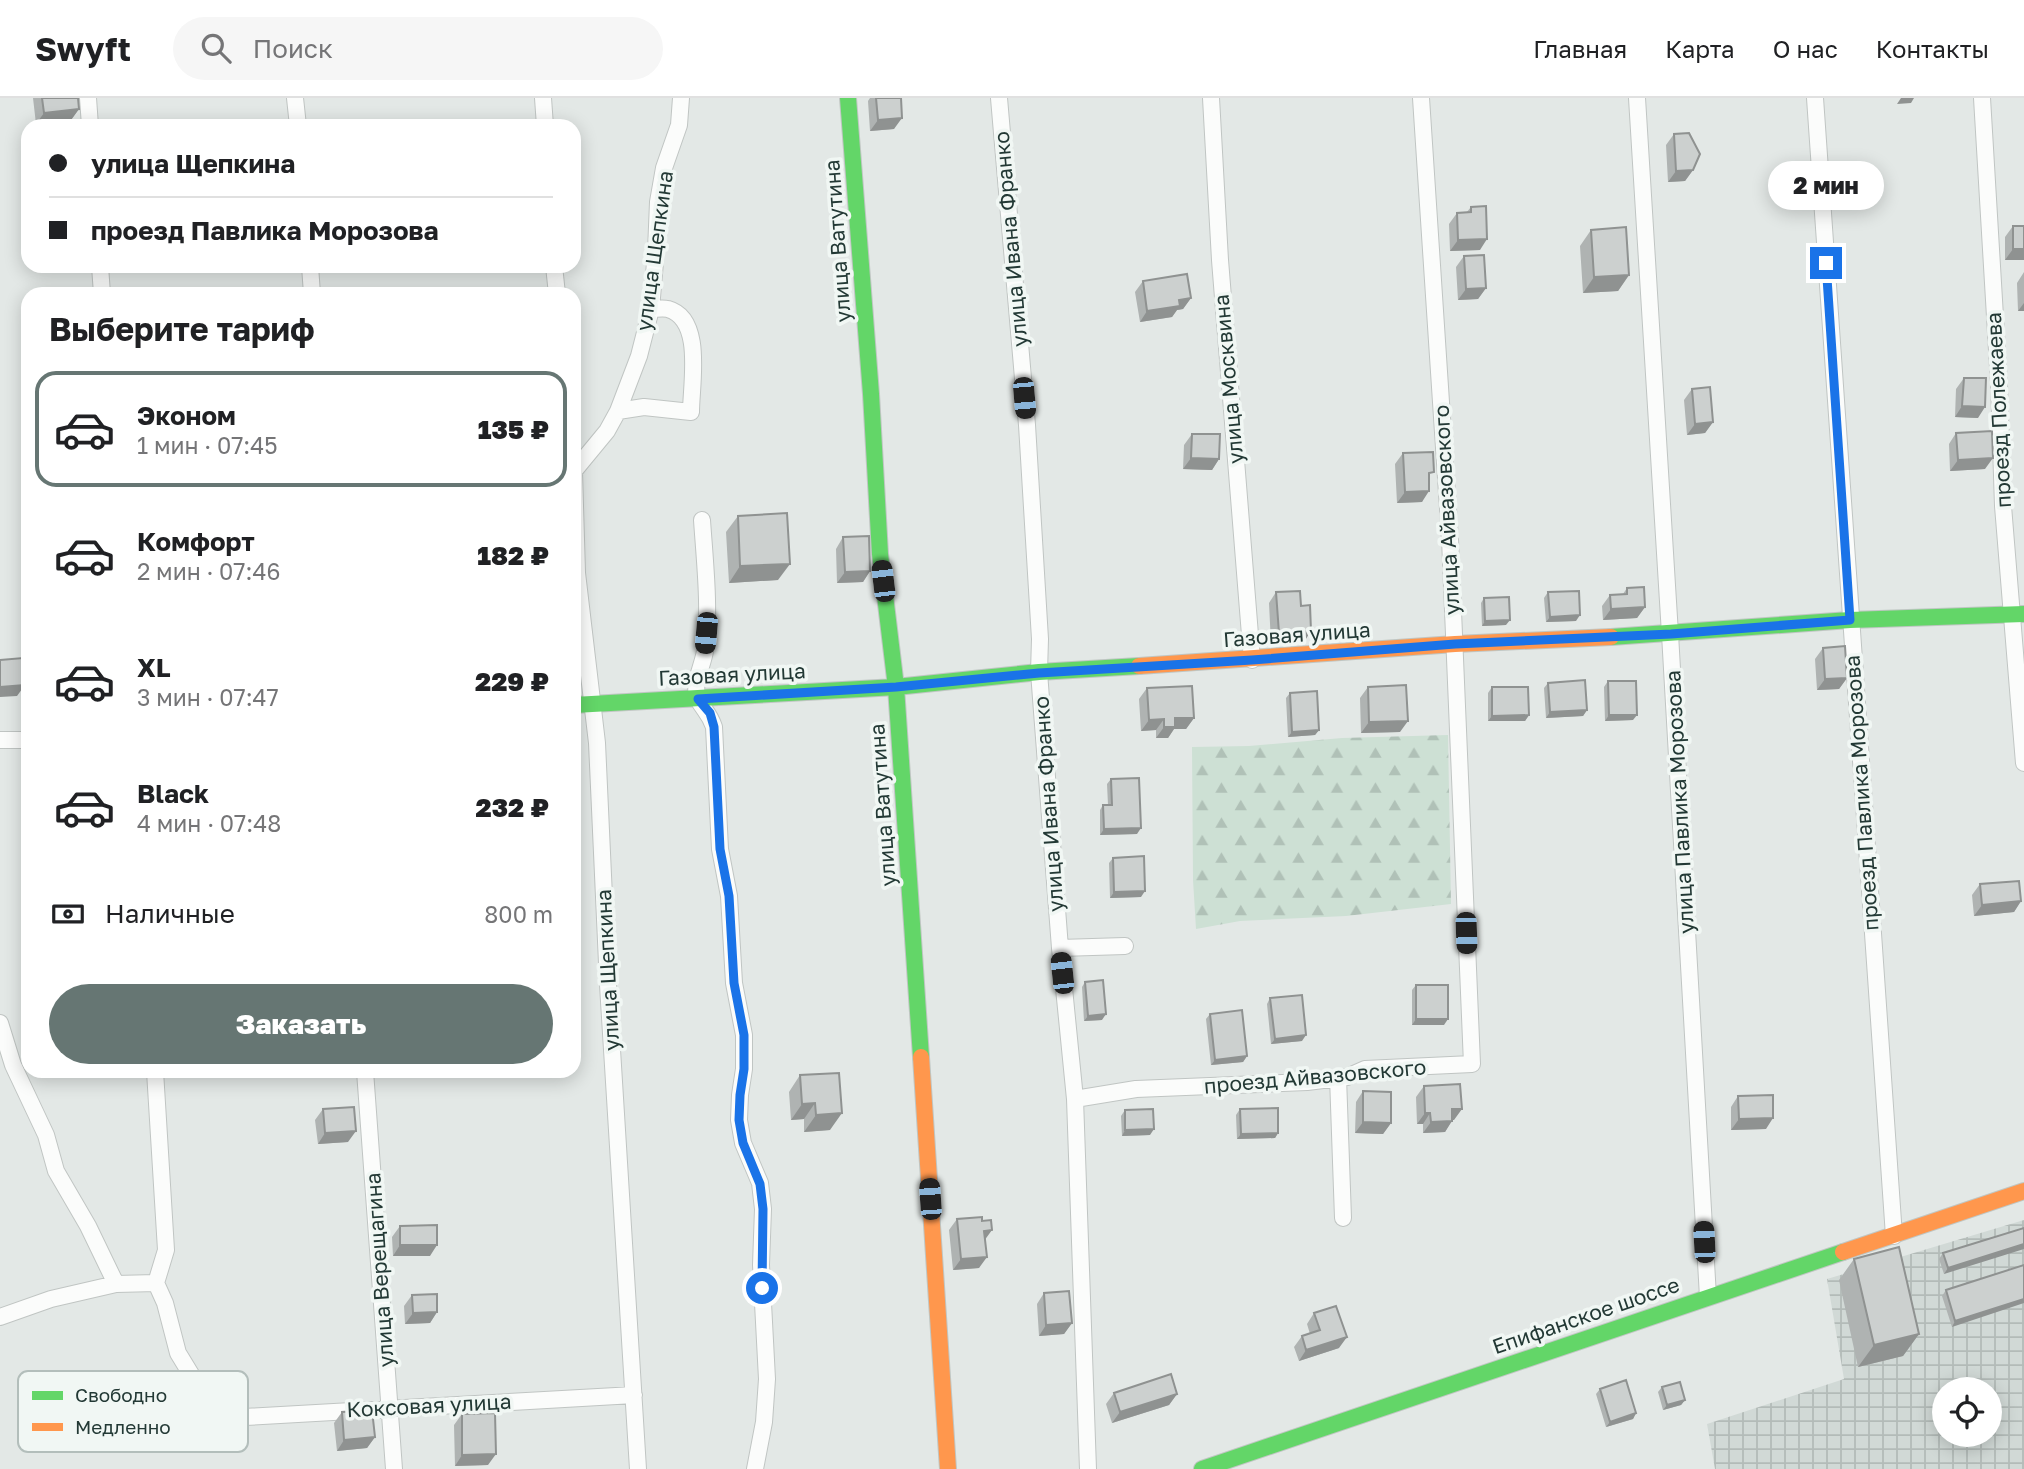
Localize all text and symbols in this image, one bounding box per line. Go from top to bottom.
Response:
search box [173,17,663,80]
text: Swyft [35,29,131,68]
icon: search [197,29,235,67]
text: Поиск [253,33,333,64]
text: Главная [1533,34,1627,63]
text: Карта [1665,34,1735,63]
text: О нас [1773,34,1838,63]
text: Контакты [1876,34,1989,63]
street label: улица Ивана Франко [988,130,1032,348]
text: улица Щепкина [91,148,295,179]
street label: улица Ватутина [818,159,856,323]
callout: 2 мин [1768,162,1884,211]
street label: улица Щепкина [630,169,678,333]
text: 2 мин [1793,171,1859,199]
text: проезд Павлика Морозова [91,215,439,246]
route end [1810,247,1842,279]
street label: улица Москвина [1208,293,1248,465]
text: Выберите тариф [49,310,315,348]
street label: проезд Полежаева [1980,312,2016,509]
car [1012,376,1037,420]
icon: car [53,398,116,461]
text: Эконом [137,400,236,431]
street label: улица Айвазовского [1428,404,1464,616]
text: 135 ₽ [478,414,549,445]
text: 1 мин · 07:45 [137,431,278,459]
icon: car [53,524,116,587]
text: Комфорт [137,526,255,557]
text: 182 ₽ [477,540,549,571]
text: 2 мин · 07:46 [137,557,280,585]
car [871,559,896,603]
car [694,611,719,655]
street label: Газовая улица [1222,616,1371,652]
icon: car [53,650,116,713]
text: XL [137,652,171,683]
street label: проезд Павлика Морозова [1838,654,1884,932]
street label: Газовая улица [658,657,806,691]
text: 229 ₽ [475,666,549,697]
street label: улица Павлика Морозова [1659,670,1699,934]
text: 3 мин · 07:47 [137,683,279,711]
street label: улица Ивана Франко [1027,695,1069,913]
street label: улица Ватутина [863,723,901,887]
icon: car [53,776,116,839]
text: Black [137,778,209,809]
text: 232 ₽ [476,792,549,823]
text: 4 мин · 07:48 [137,809,281,837]
street label: улица Щепкина [590,889,624,1052]
icon: cash [49,895,87,933]
text: Наличные [105,898,235,929]
text: 800 m [484,900,553,928]
car [1455,912,1478,954]
car [1050,951,1075,995]
button: Заказать [49,984,553,1064]
street label: проезд Айвазовского [1203,1053,1427,1099]
street label: улица Верещагина [359,1172,399,1368]
car [919,1177,942,1221]
car [1693,1220,1716,1264]
street label: Епифанское шоссе [1489,1271,1683,1359]
route start [746,1272,778,1304]
legend [18,1371,248,1452]
map controls [1932,1377,2002,1447]
button: locate [1932,1377,2002,1447]
text: Свободно [75,1383,167,1406]
street label: Коксовая улица [346,1388,512,1422]
text: Медленно [75,1415,171,1438]

